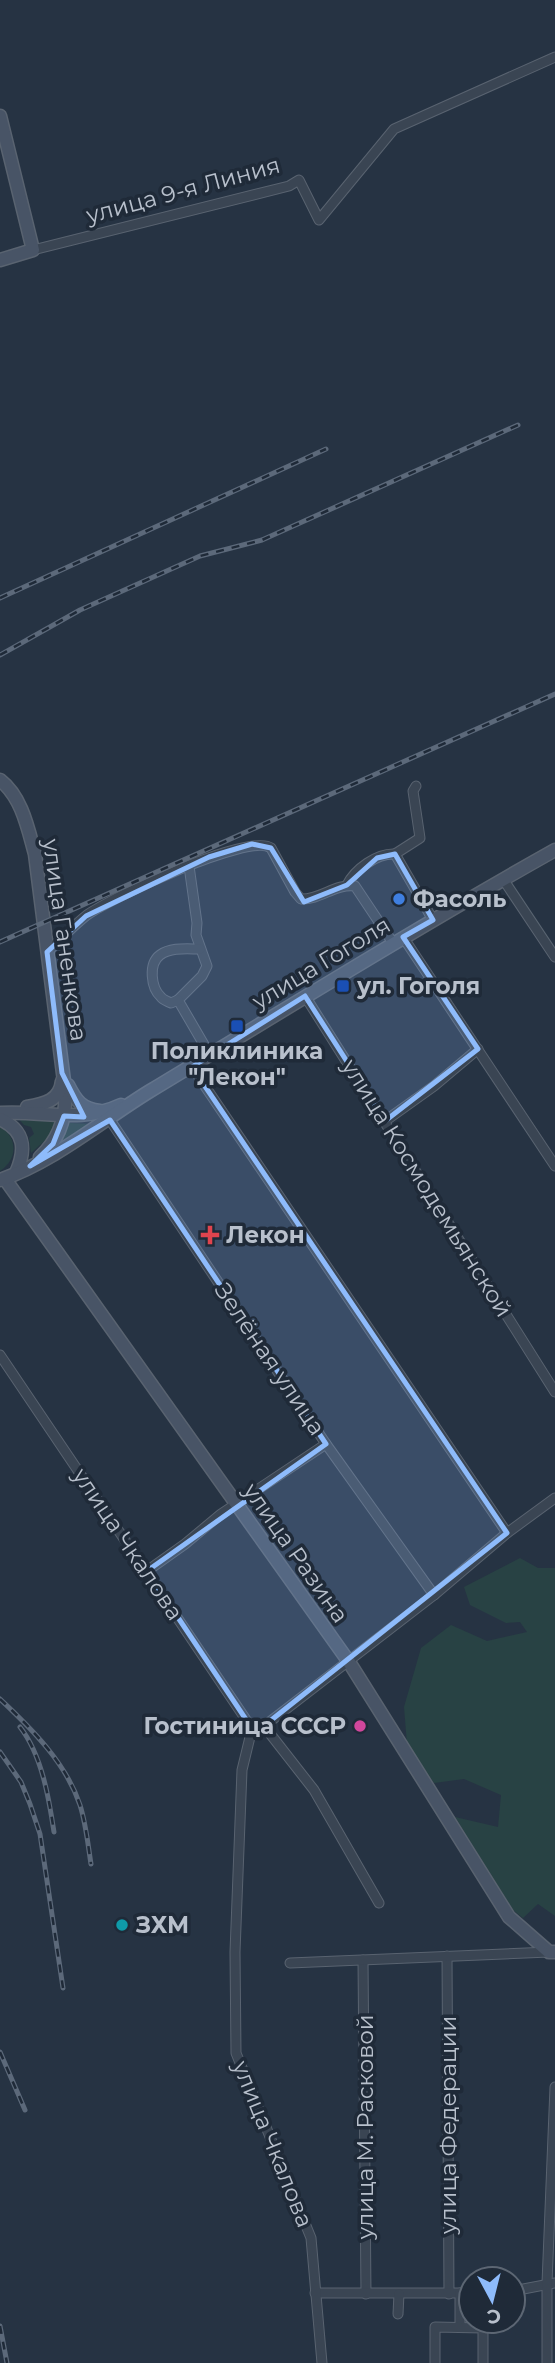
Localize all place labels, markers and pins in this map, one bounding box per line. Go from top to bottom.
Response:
place label: Фасоль [413,885,506,913]
marker: Фасоль [391,891,407,907]
place label: ул. Гоголя [356,972,480,1000]
marker: ул. Гоголя [335,978,351,994]
marker: Поликлиника "Лекон" [229,1018,245,1034]
place label: Поликлиника "Лекон" [151,1037,323,1091]
place label: Лекон [226,1221,305,1249]
marker: Лекон [200,1225,220,1245]
place label: Гостиница СССР [143,1712,346,1740]
marker: Гостиница СССР [352,1718,368,1734]
place label: ЗХМ [135,1911,189,1939]
marker: ЗХМ [114,1917,130,1933]

